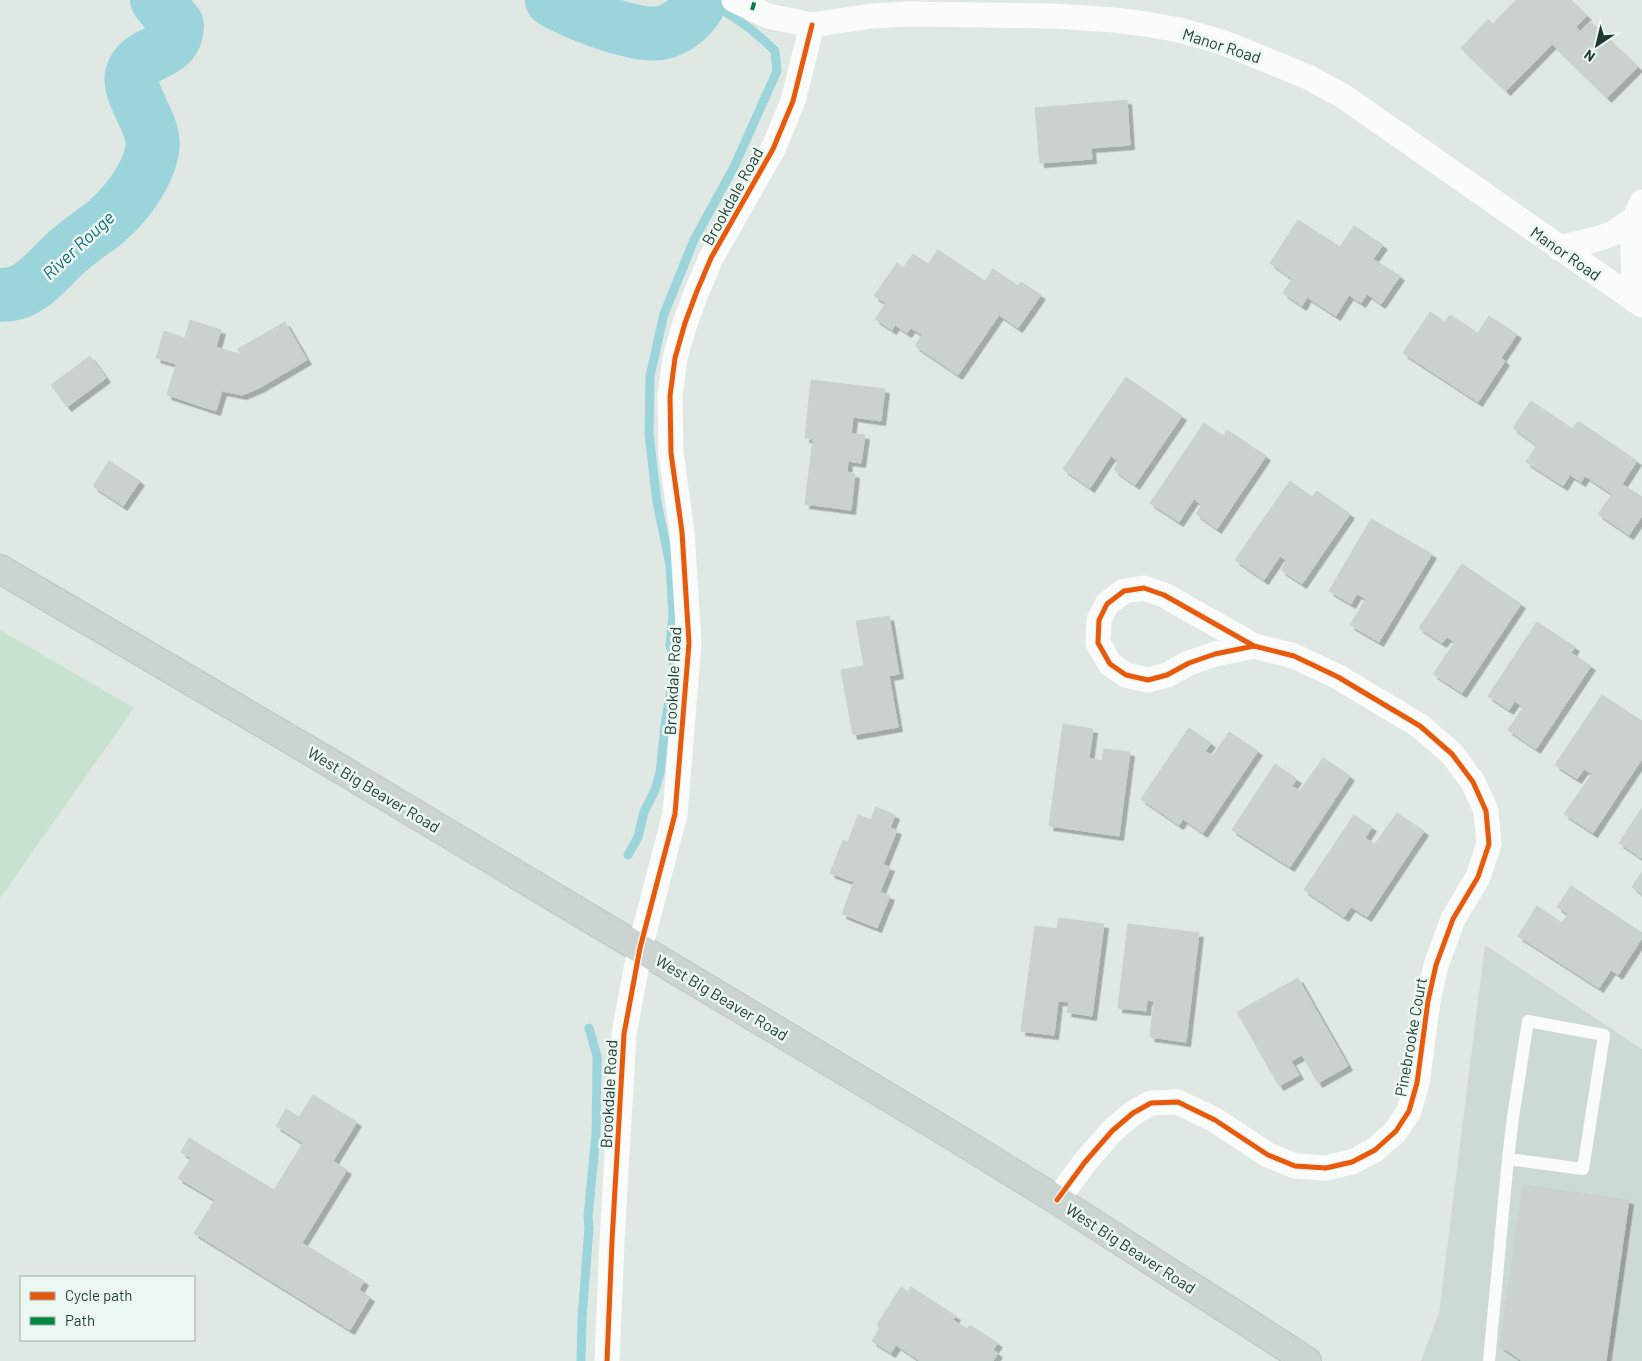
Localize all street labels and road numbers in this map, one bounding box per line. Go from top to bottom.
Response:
street label: Manor Road [1180,23,1264,67]
street label: Brookdale Road [697,144,767,248]
street label: Manor Road [1527,222,1605,284]
street label: Brookdale Road [660,626,684,736]
street label: West Big Beaver Road [304,742,444,836]
street label: West Big Beaver Road [652,950,792,1044]
street label: Pinebrooke Court [1390,976,1430,1098]
street label: Brookdale Road [596,1039,620,1149]
street label: West Big Beaver Road [1062,1199,1200,1297]

